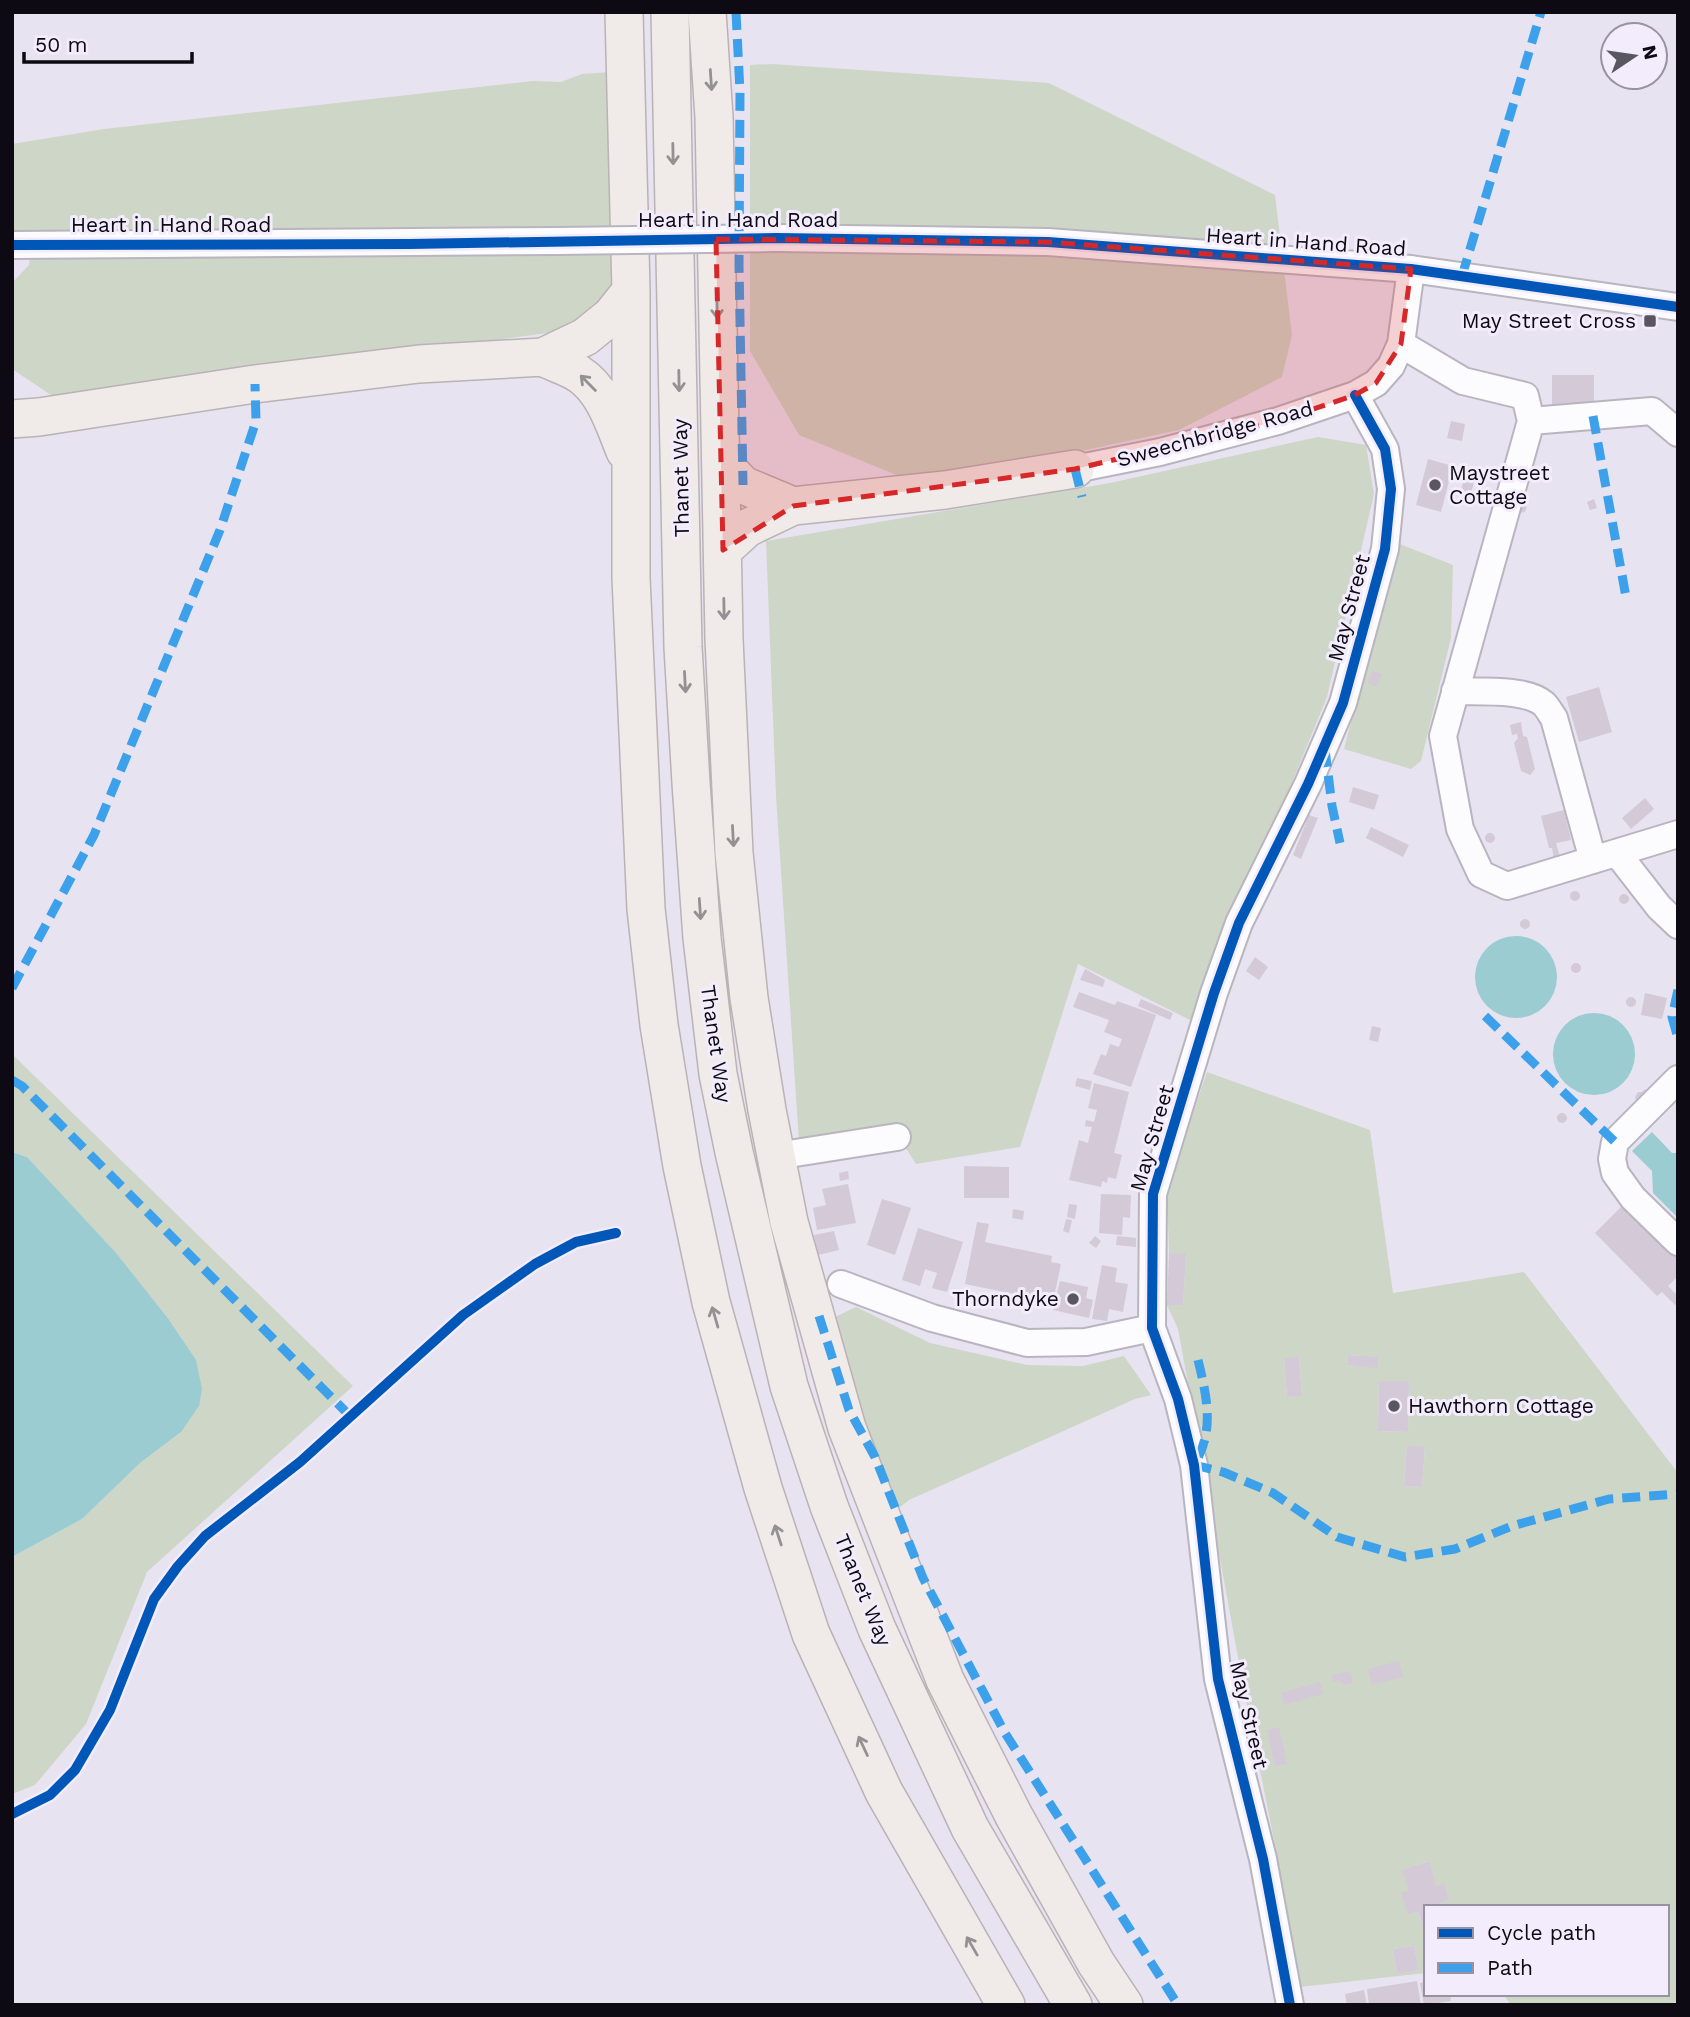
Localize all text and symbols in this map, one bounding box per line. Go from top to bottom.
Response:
scale bar [24,21,192,65]
north arrow [1599,21,1669,91]
text: 50 m [35,32,87,57]
text: N [1637,43,1663,62]
one-way arrow [705,69,718,91]
one-way arrow [667,142,680,165]
street label: Heart in Hand Road [638,207,838,232]
street label: Heart in Hand Road [71,212,271,237]
street label: Heart in Hand Road [1205,222,1407,261]
one-way arrow [710,296,724,319]
place label: May Street Cross [1462,308,1636,333]
marker: May Street Cross [1642,313,1658,329]
one-way arrow [672,370,686,393]
one-way arrow [580,375,597,392]
street label: Sweechbridge Road [1114,395,1316,472]
street label: Thanet Way [667,418,694,538]
place label: Maystreet Cottage [1449,460,1550,509]
marker: Maystreet Cottage [1427,477,1443,493]
street label: May Street [1322,551,1375,664]
one-way arrow [717,597,731,620]
one-way arrow [679,671,692,694]
one-way arrow [727,824,740,847]
one-way arrow [694,898,707,920]
street label: Thanet Way [696,983,737,1105]
street label: May Street [1124,1081,1179,1194]
place label: Thorndyke [952,1286,1059,1311]
marker: Thorndyke [1065,1291,1081,1307]
one-way arrow [708,1306,721,1329]
place label: Hawthorn Cottage [1408,1393,1594,1418]
marker: Hawthorn Cottage [1386,1398,1402,1414]
one-way arrow [771,1525,784,1547]
street label: Thanet Way [830,1530,897,1650]
street label: May Street [1225,1659,1274,1771]
one-way arrow [856,1736,869,1757]
legend [1424,1905,1669,1996]
text: Cycle path [1487,1920,1596,1945]
one-way arrow [964,1936,978,1956]
text: Path [1487,1955,1533,1980]

